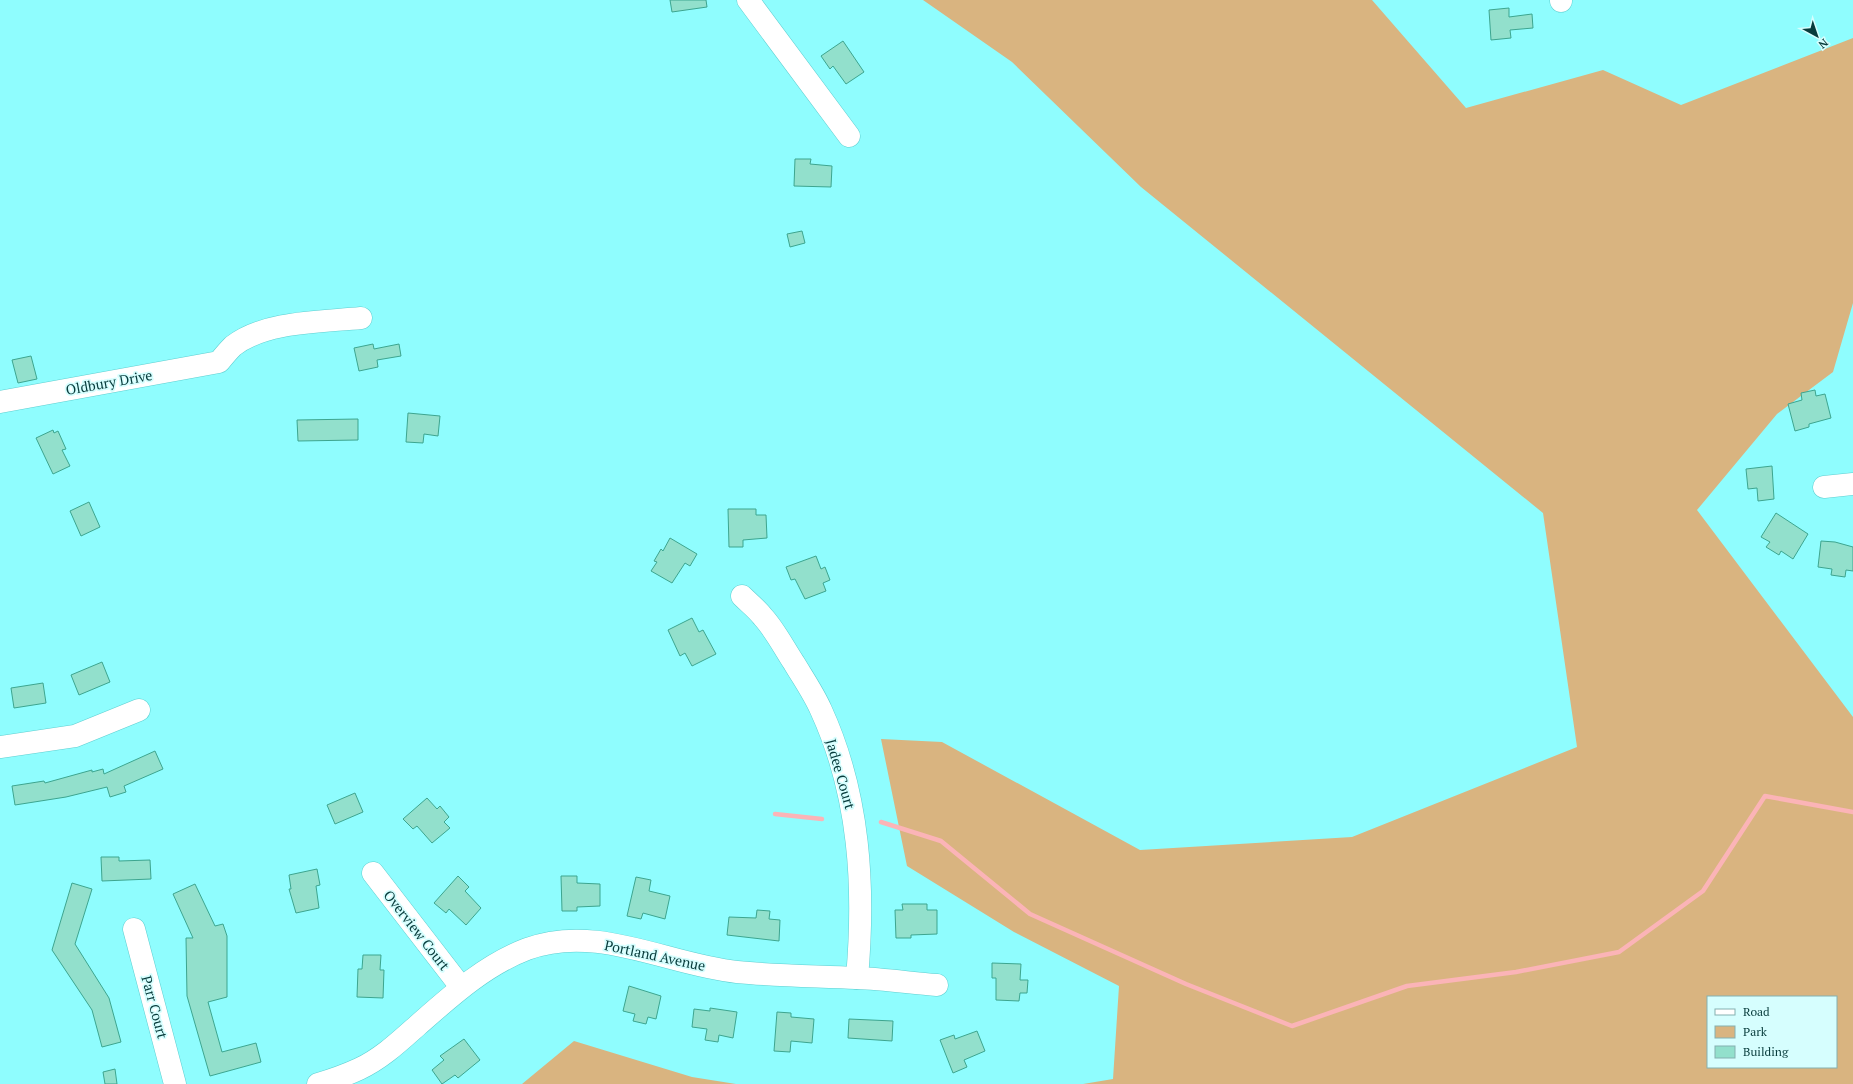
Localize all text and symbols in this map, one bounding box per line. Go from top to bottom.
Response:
north arrow [1797,16,1837,56]
text: N [1815,36,1831,52]
street label: Oldbury Drive [64,365,154,399]
street label: Jadee Court [822,737,860,812]
street label: Overview Court [380,886,455,975]
street label: Portland Avenue [603,935,707,975]
street label: Parr Court [137,973,173,1041]
legend [1707,996,1837,1068]
text: Road [1743,1004,1770,1019]
text: Park [1743,1024,1768,1039]
text: Building [1743,1044,1789,1059]

